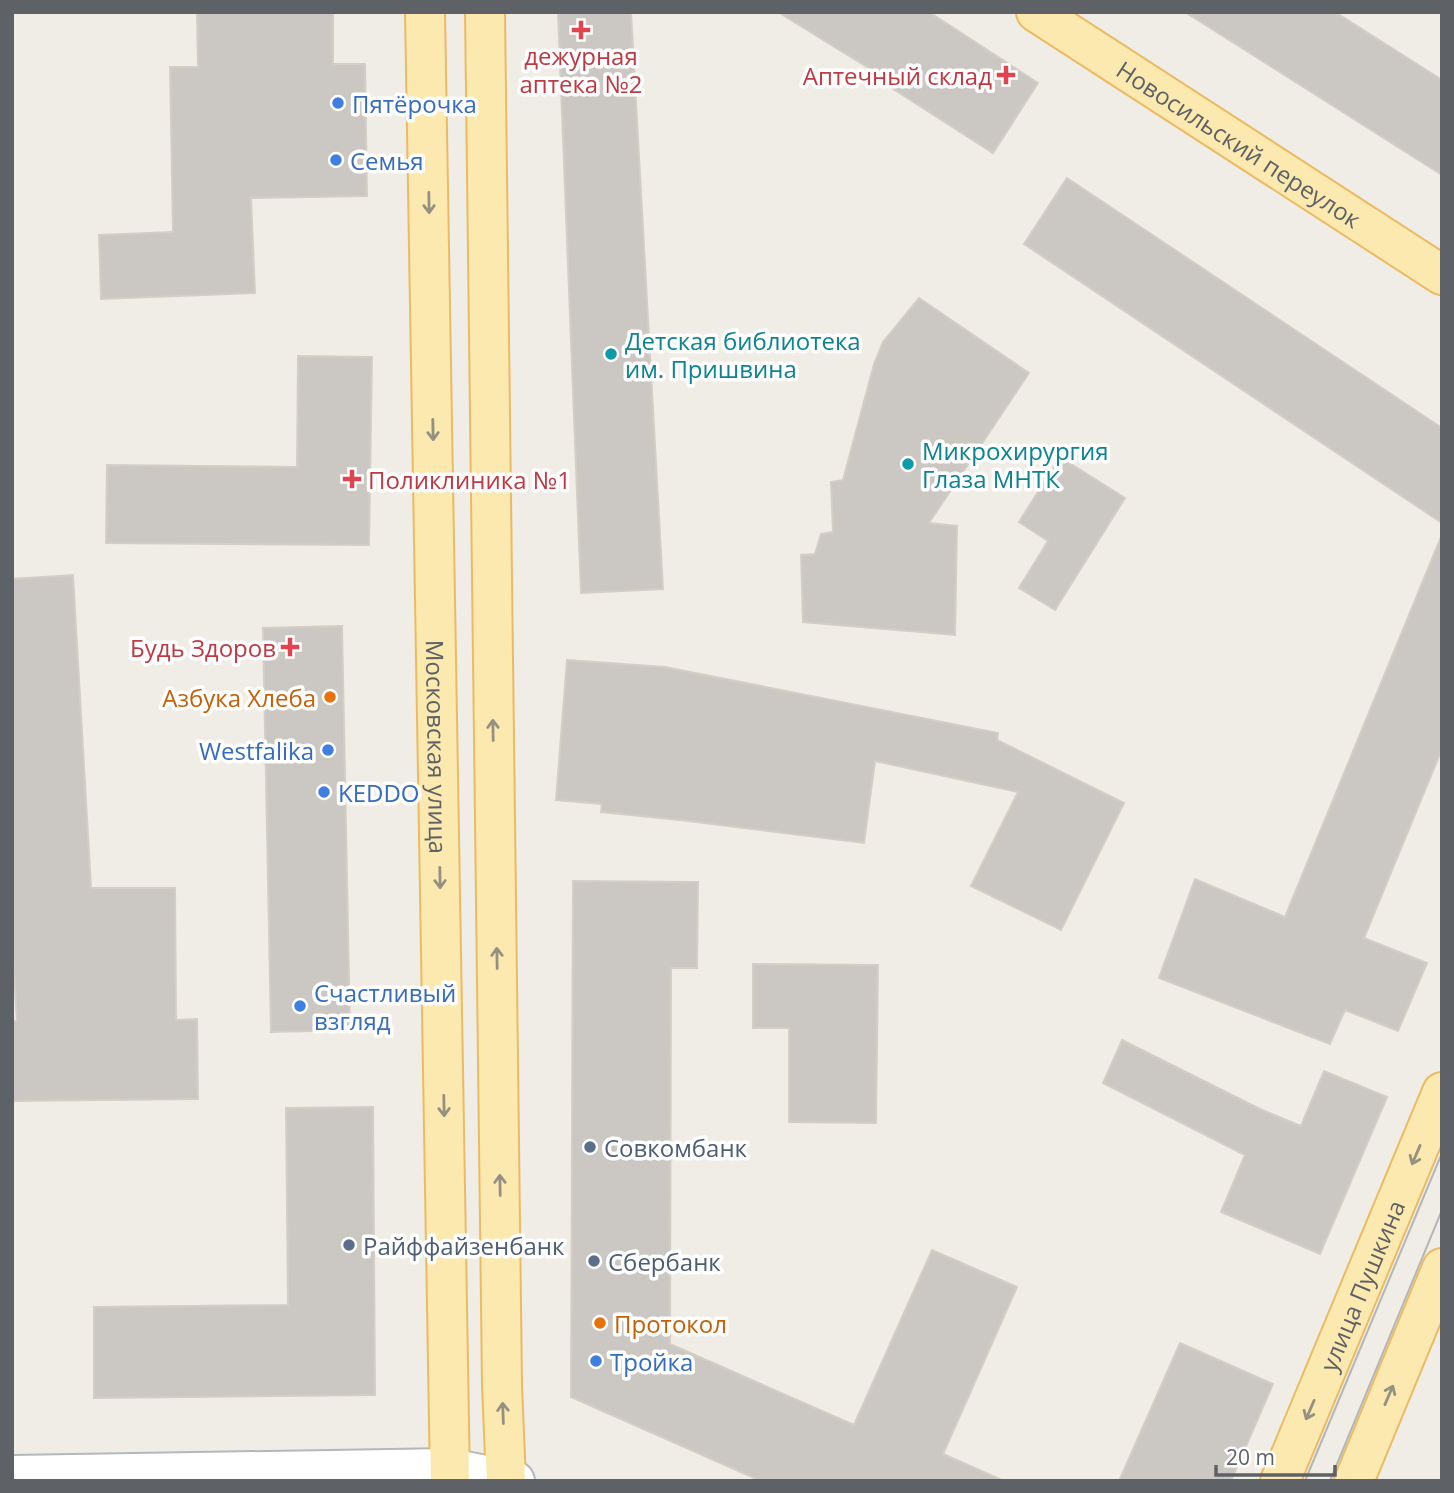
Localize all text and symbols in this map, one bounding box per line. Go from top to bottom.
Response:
marker: дежурная аптека №2 [573,22,589,38]
place label: дежурная аптека №2 [519,39,643,100]
street label: Новосильский переулок [1111,52,1368,235]
place label: Аптечный склад [803,59,992,92]
marker: Аптечный склад [998,67,1014,83]
place label: Пятёрочка [352,87,477,120]
marker: Пятёрочка [330,95,346,111]
place label: Семья [350,144,424,177]
marker: Семья [328,152,344,168]
one-way arrow [422,191,435,214]
place label: Детская библиотека им. Пришвина [625,324,861,385]
marker: Детская библиотека им. Пришвина [603,346,619,362]
one-way arrow [426,419,439,442]
place label: Микрохирургия Глаза МНТК [922,434,1108,495]
marker: Микрохирургия Глаза МНТК [900,456,916,472]
place label: Поликлиника №1 [368,463,571,496]
marker: Поликлиника №1 [342,469,362,489]
place label: Будь Здоров [130,631,276,664]
marker: Будь Здоров [282,639,298,655]
street label: Московская улица [419,639,456,854]
place label: Азбука Хлеба [162,681,316,714]
marker: Азбука Хлеба [322,689,338,705]
one-way arrow [487,719,500,742]
place label: Westfalika [199,734,314,767]
marker: Westfalika [320,742,336,758]
place label: KEDDO [338,776,420,809]
marker: KEDDO [316,784,332,800]
one-way arrow [434,867,447,890]
one-way arrow [490,946,503,969]
place label: Счастливый взгляд [314,976,456,1037]
marker: Счастливый взгляд [292,998,308,1014]
one-way arrow [437,1094,451,1117]
place label: Совкомбанк [604,1131,748,1164]
marker: Совкомбанк [582,1139,598,1155]
one-way arrow [1408,1143,1421,1165]
one-way arrow [493,1174,506,1197]
street label: улица Пушкина [1311,1195,1412,1376]
place label: Райффайзенбанк [363,1229,565,1262]
marker: Райффайзенбанк [341,1237,357,1253]
place label: Сбербанк [608,1245,721,1278]
marker: Сбербанк [586,1253,602,1269]
place label: Протокол [614,1307,727,1340]
marker: Протокол [592,1315,608,1331]
place label: Тройка [610,1345,693,1378]
marker: Тройка [588,1353,604,1369]
one-way arrow [1384,1385,1397,1406]
one-way arrow [1302,1399,1315,1420]
one-way arrow [497,1401,510,1424]
scale bar [1216,1434,1335,1478]
text: 20 m [1226,1443,1275,1471]

